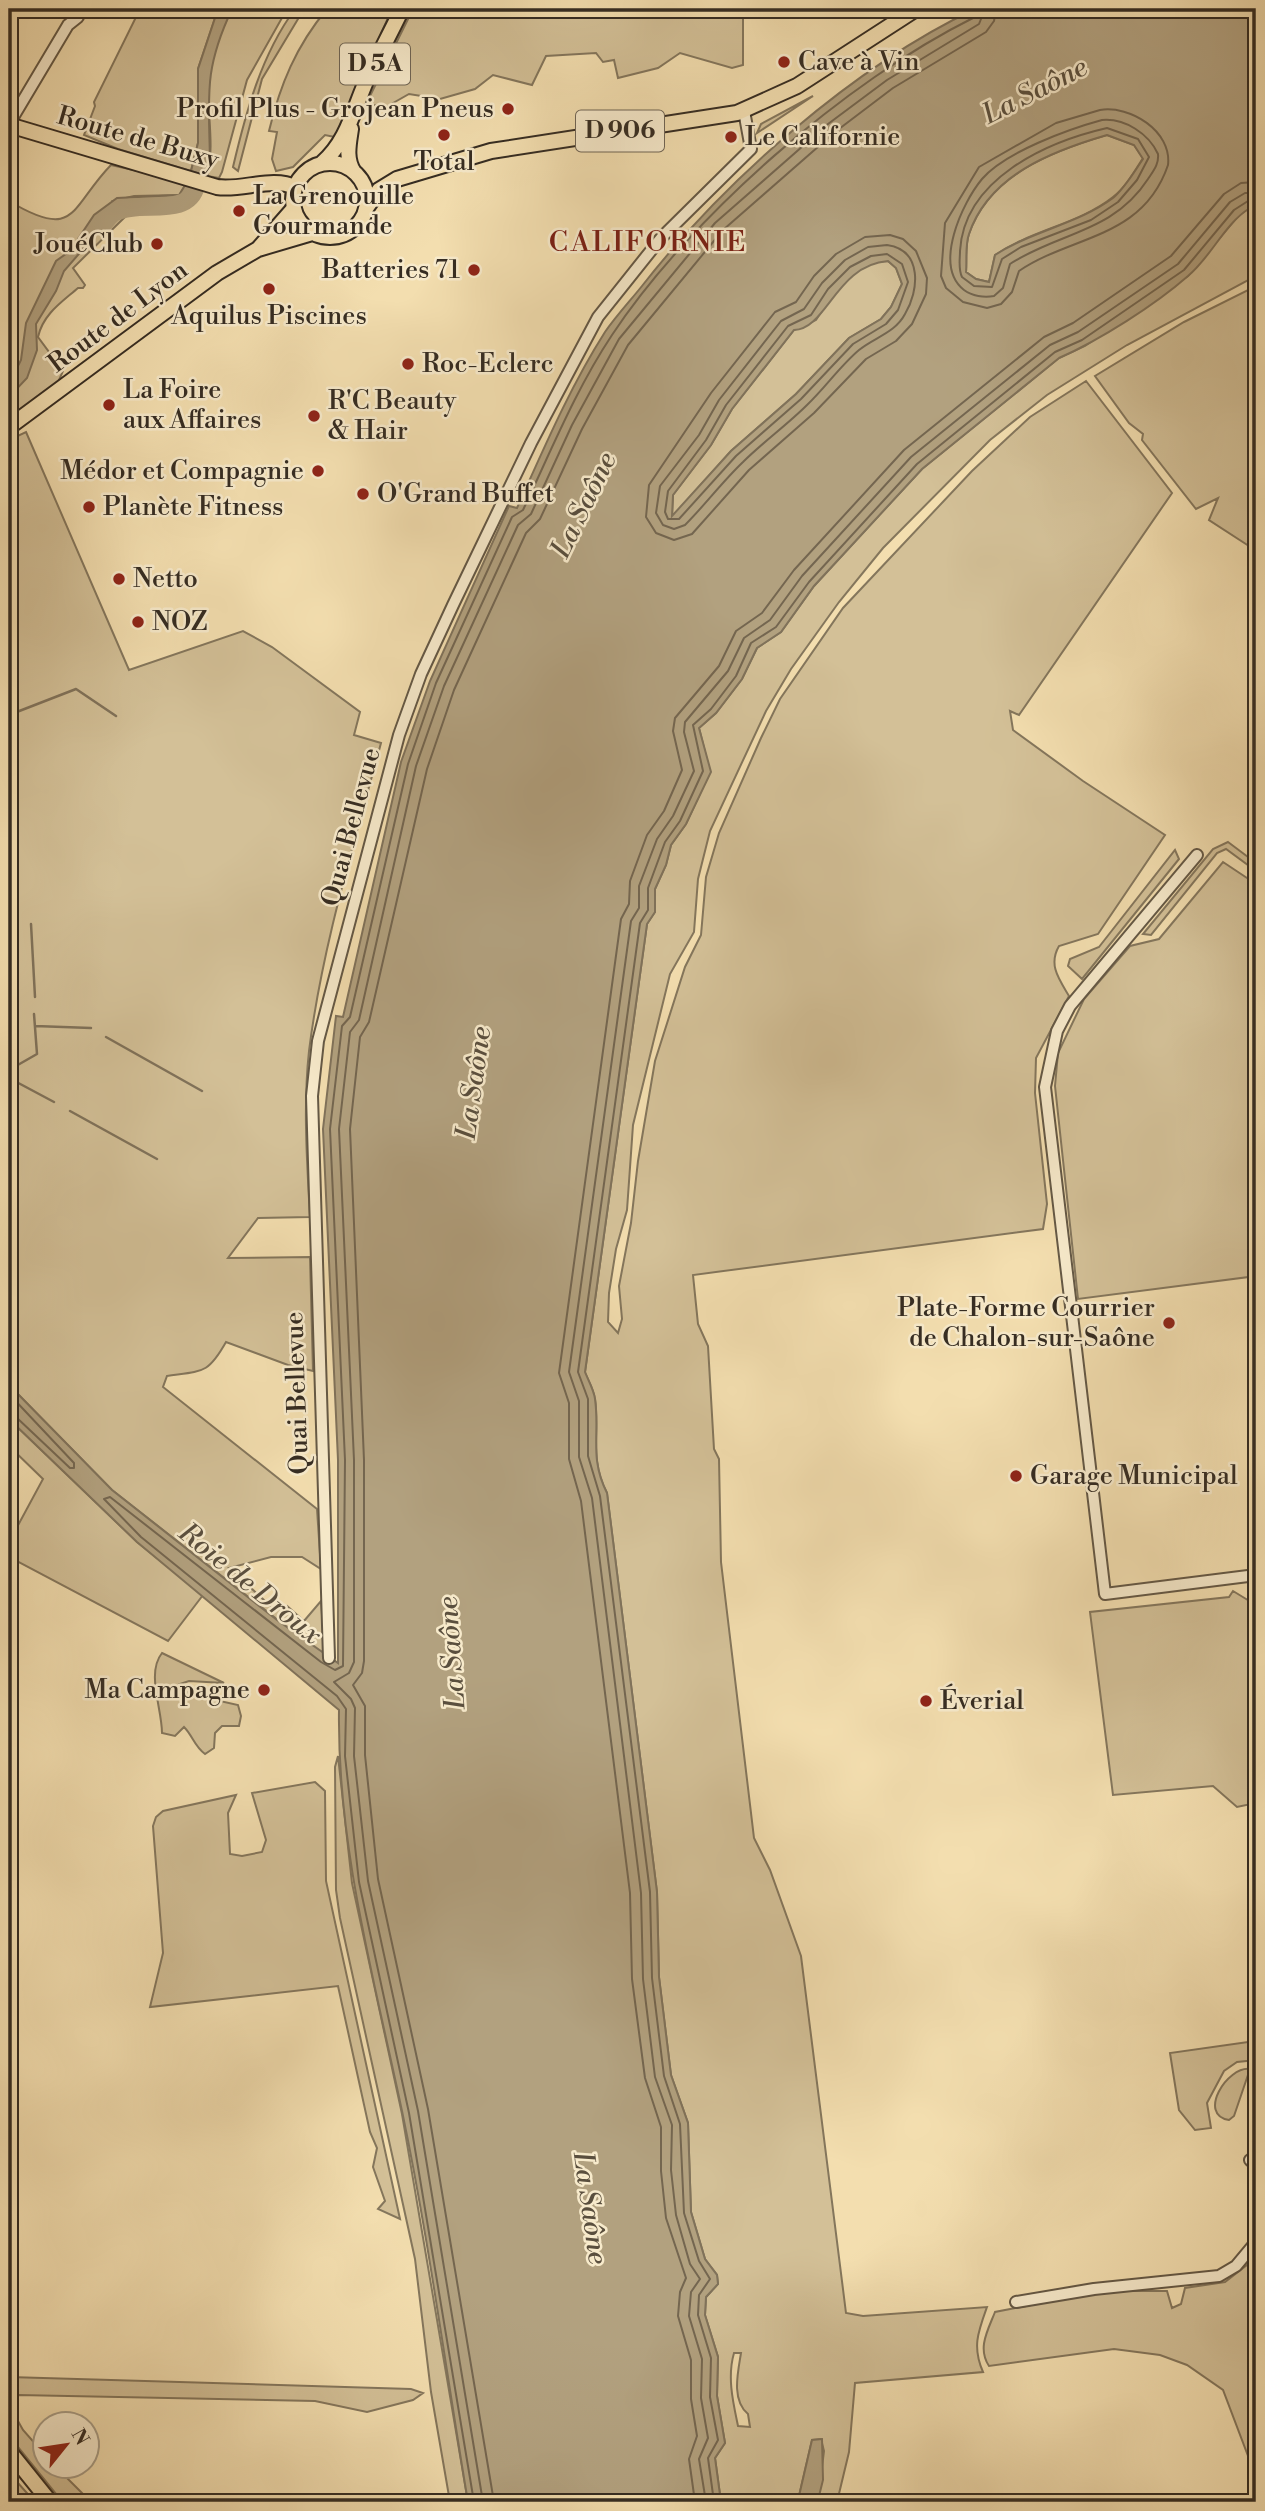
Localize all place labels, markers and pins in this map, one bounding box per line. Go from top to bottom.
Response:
place label: Cave à Vin [798,46,920,78]
marker: Cave à Vin [776,54,792,70]
place label: Profil Plus - Grojean Pneus [176,93,494,125]
marker: Profil Plus - Grojean Pneus [500,101,516,117]
place label: Le Californie [745,121,900,153]
marker: Total [436,127,452,143]
marker: Le Californie [723,129,739,145]
place label: Total [414,146,475,178]
place label: La Grenouille Gourmande [253,180,414,242]
marker: La Grenouille Gourmande [231,203,247,219]
place label: JouéClub [33,228,143,260]
marker: JouéClub [149,236,165,252]
place label: Batteries 71 [321,254,460,286]
marker: Batteries 71 [466,262,482,278]
marker: Aquilus Piscines [261,281,277,297]
place label: Aquilus Piscines [170,300,367,332]
place label: Roc-Eclerc [422,348,554,380]
marker: Roc-Eclerc [400,356,416,372]
place label: La Foire aux Affaires [123,374,261,436]
place label: R'C Beauty & Hair [328,385,457,447]
marker: La Foire aux Affaires [101,397,117,413]
marker: R'C Beauty & Hair [306,408,322,424]
place label: Médor et Compagnie [60,455,304,487]
marker: Médor et Compagnie [310,463,326,479]
place label: O'Grand Buffet [377,478,554,510]
marker: O'Grand Buffet [355,486,371,502]
place label: Planète Fitness [103,491,283,523]
marker: Planète Fitness [81,499,97,515]
place label: Netto [133,563,198,595]
marker: Netto [111,571,127,587]
place label: NOZ [152,606,208,638]
marker: NOZ [130,614,146,630]
place label: Plate-Forme Courrier de Chalon-sur-Saône [897,1292,1155,1354]
marker: Plate-Forme Courrier de Chalon-sur-Saône [1161,1315,1177,1331]
place label: Garage Municipal [1030,1460,1238,1492]
marker: Garage Municipal [1008,1468,1024,1484]
place label: Ma Campagne [85,1674,250,1706]
marker: Ma Campagne [256,1682,272,1698]
place label: Éverial [940,1683,1024,1717]
marker: Éverial [918,1693,934,1709]

